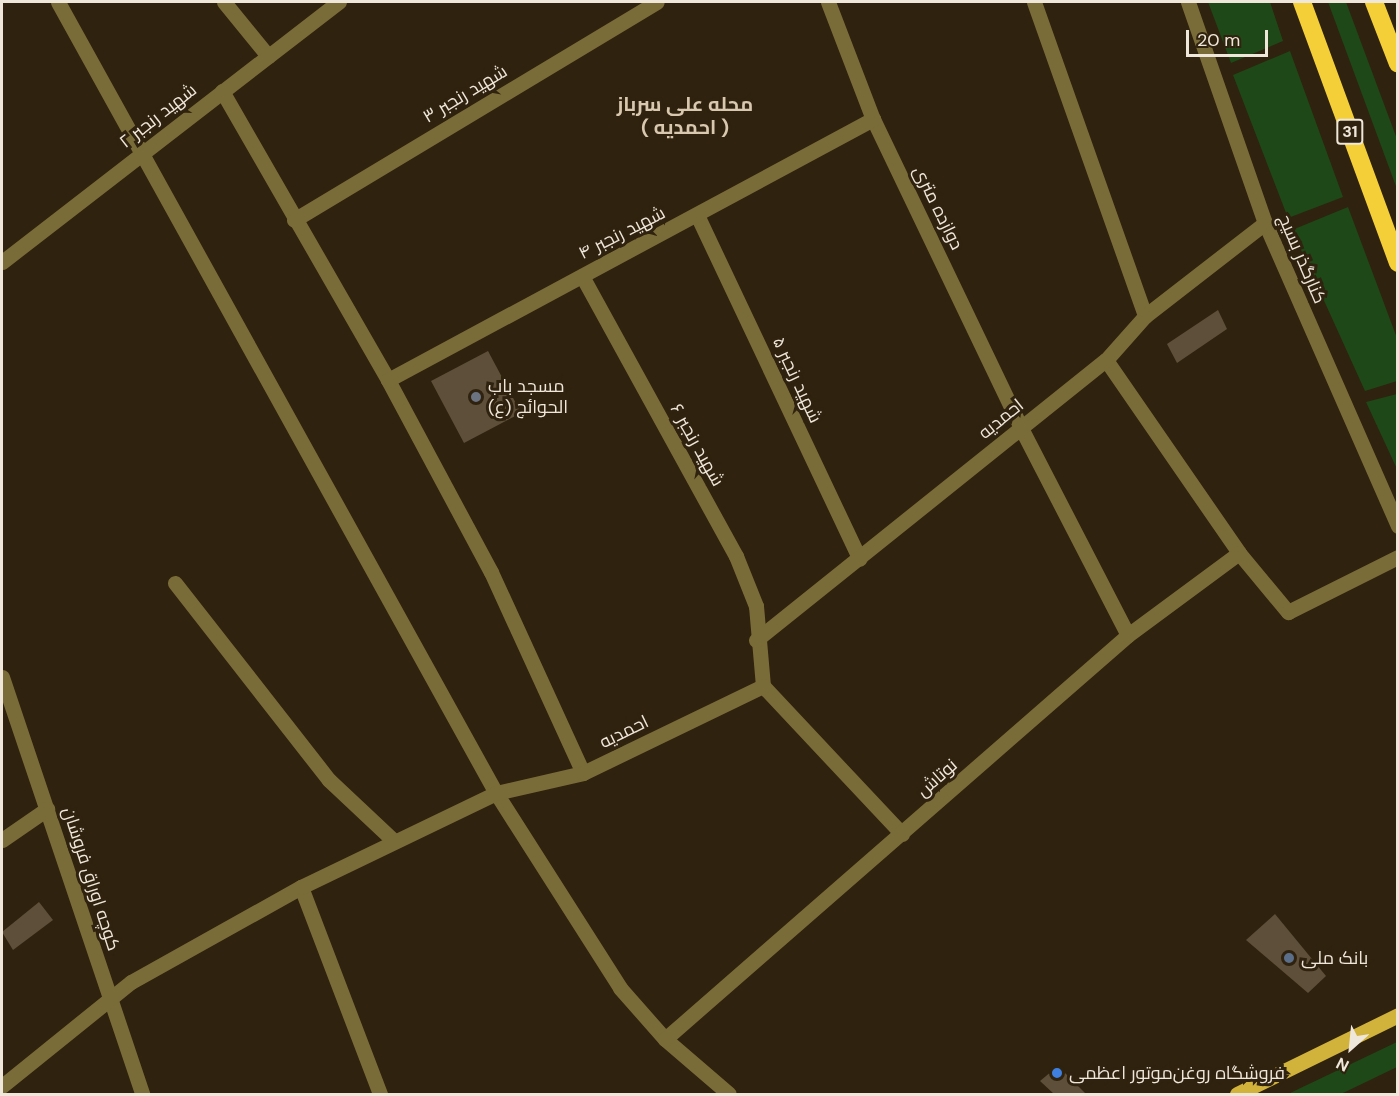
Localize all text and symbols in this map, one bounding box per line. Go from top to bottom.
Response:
scale bar [1189,18,1272,56]
text: 20 m [1197,28,1240,52]
street label: شهید رنجبر ۳ [419,60,511,128]
street label: ۲ شهید رنجبر [115,79,201,153]
district label: محله علی سرباز ( احمدیه ) [617,93,753,140]
road number: 31 [1335,119,1365,145]
street label: دوازده متری [908,163,968,253]
street label: شهید رنجبر ۴ [575,202,669,264]
street label: کنارگذر بسیج [1274,211,1330,307]
street label: شهید رنجبر ۵ [768,334,826,426]
place label: مسجد باب الحوائج (ع) [488,376,568,418]
marker: مسجد باب الحوائج (ع) [469,390,483,404]
street label: احمدیه [974,394,1028,444]
street label: شهید رنجبر ۶ [666,400,728,490]
street label: احمدیه [596,711,652,753]
street label: نوتاش [912,754,962,802]
street label: کوچه اوراق فروشان [58,804,124,954]
place label: بانک ملی [1301,947,1368,969]
marker: بانک ملی [1282,951,1296,965]
north arrow [1321,1018,1381,1078]
text: N [1333,1052,1353,1076]
place label: فروشگاه روغن‌موتور اعظمی [1069,1062,1285,1084]
marker: فروشگاه روغن‌موتور اعظمی [1050,1066,1064,1080]

